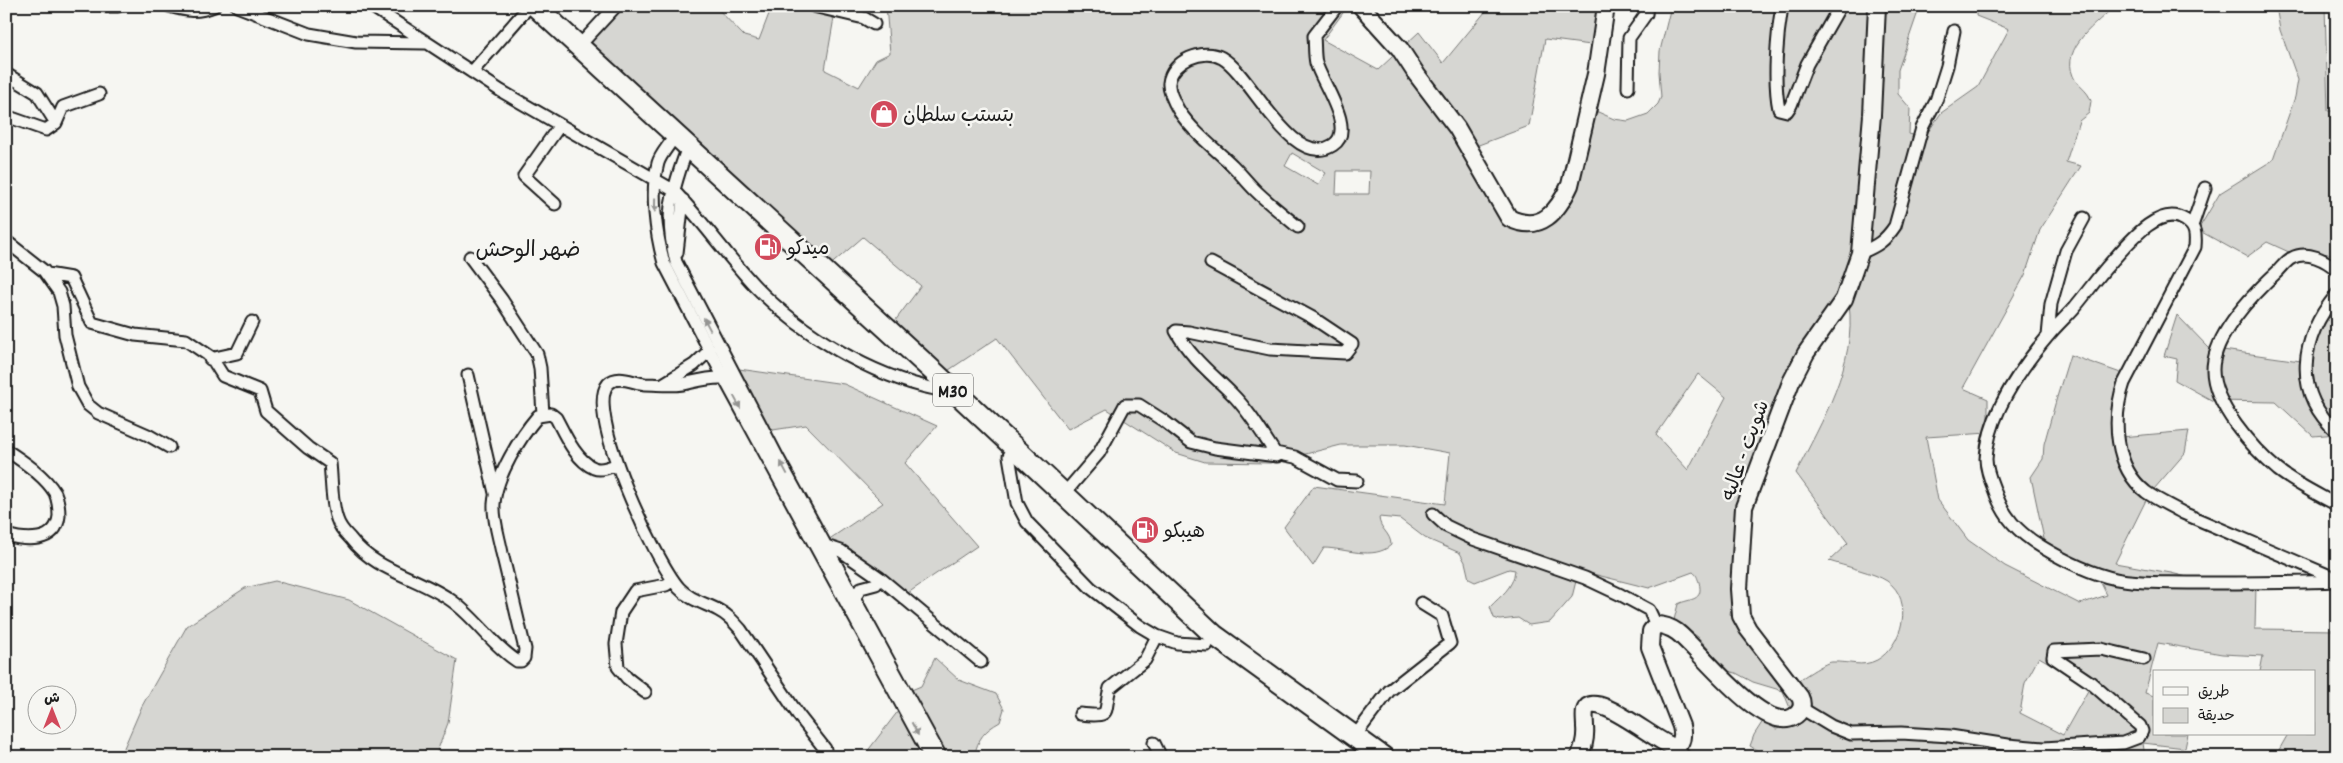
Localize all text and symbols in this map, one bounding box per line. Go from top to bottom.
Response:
shop icon: بتستب سلطان [869,99,899,129]
place label: بتستب سلطان [903,103,1014,131]
one-way arrow [651,198,659,214]
fuel station icon: ميدكو [753,232,783,262]
district label: ضهر الوحش [476,236,580,267]
place label: ميدكو [786,236,829,264]
one-way arrow [703,318,712,331]
road number: M30 [933,374,973,406]
one-way arrow [733,394,741,409]
street label: شويت - عاليه [1716,397,1778,505]
one-way arrow [780,461,788,475]
fuel station icon: هيبكو [1130,515,1160,545]
place label: هيبكو [1162,519,1205,547]
legend [2153,670,2316,736]
text: طريق [2198,682,2230,704]
north arrow [28,686,78,736]
text: ش [44,689,60,709]
text: حديقة [2198,706,2235,728]
one-way arrow [911,721,919,736]

